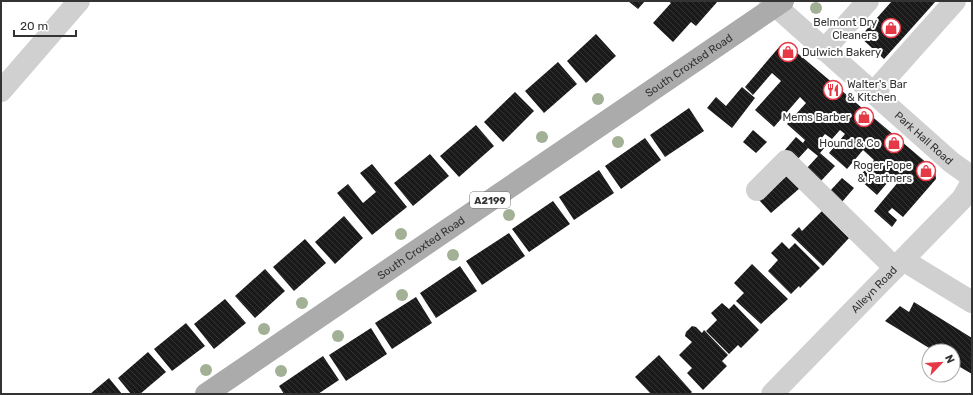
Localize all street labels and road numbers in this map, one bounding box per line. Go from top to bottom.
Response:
street label: South Croxted Road [643,31,735,100]
street label: Park Hall Road [892,109,955,168]
road number: A2199 [470,192,510,208]
street label: South Croxted Road [375,214,467,282]
street label: Alleyn Road [849,264,900,316]

